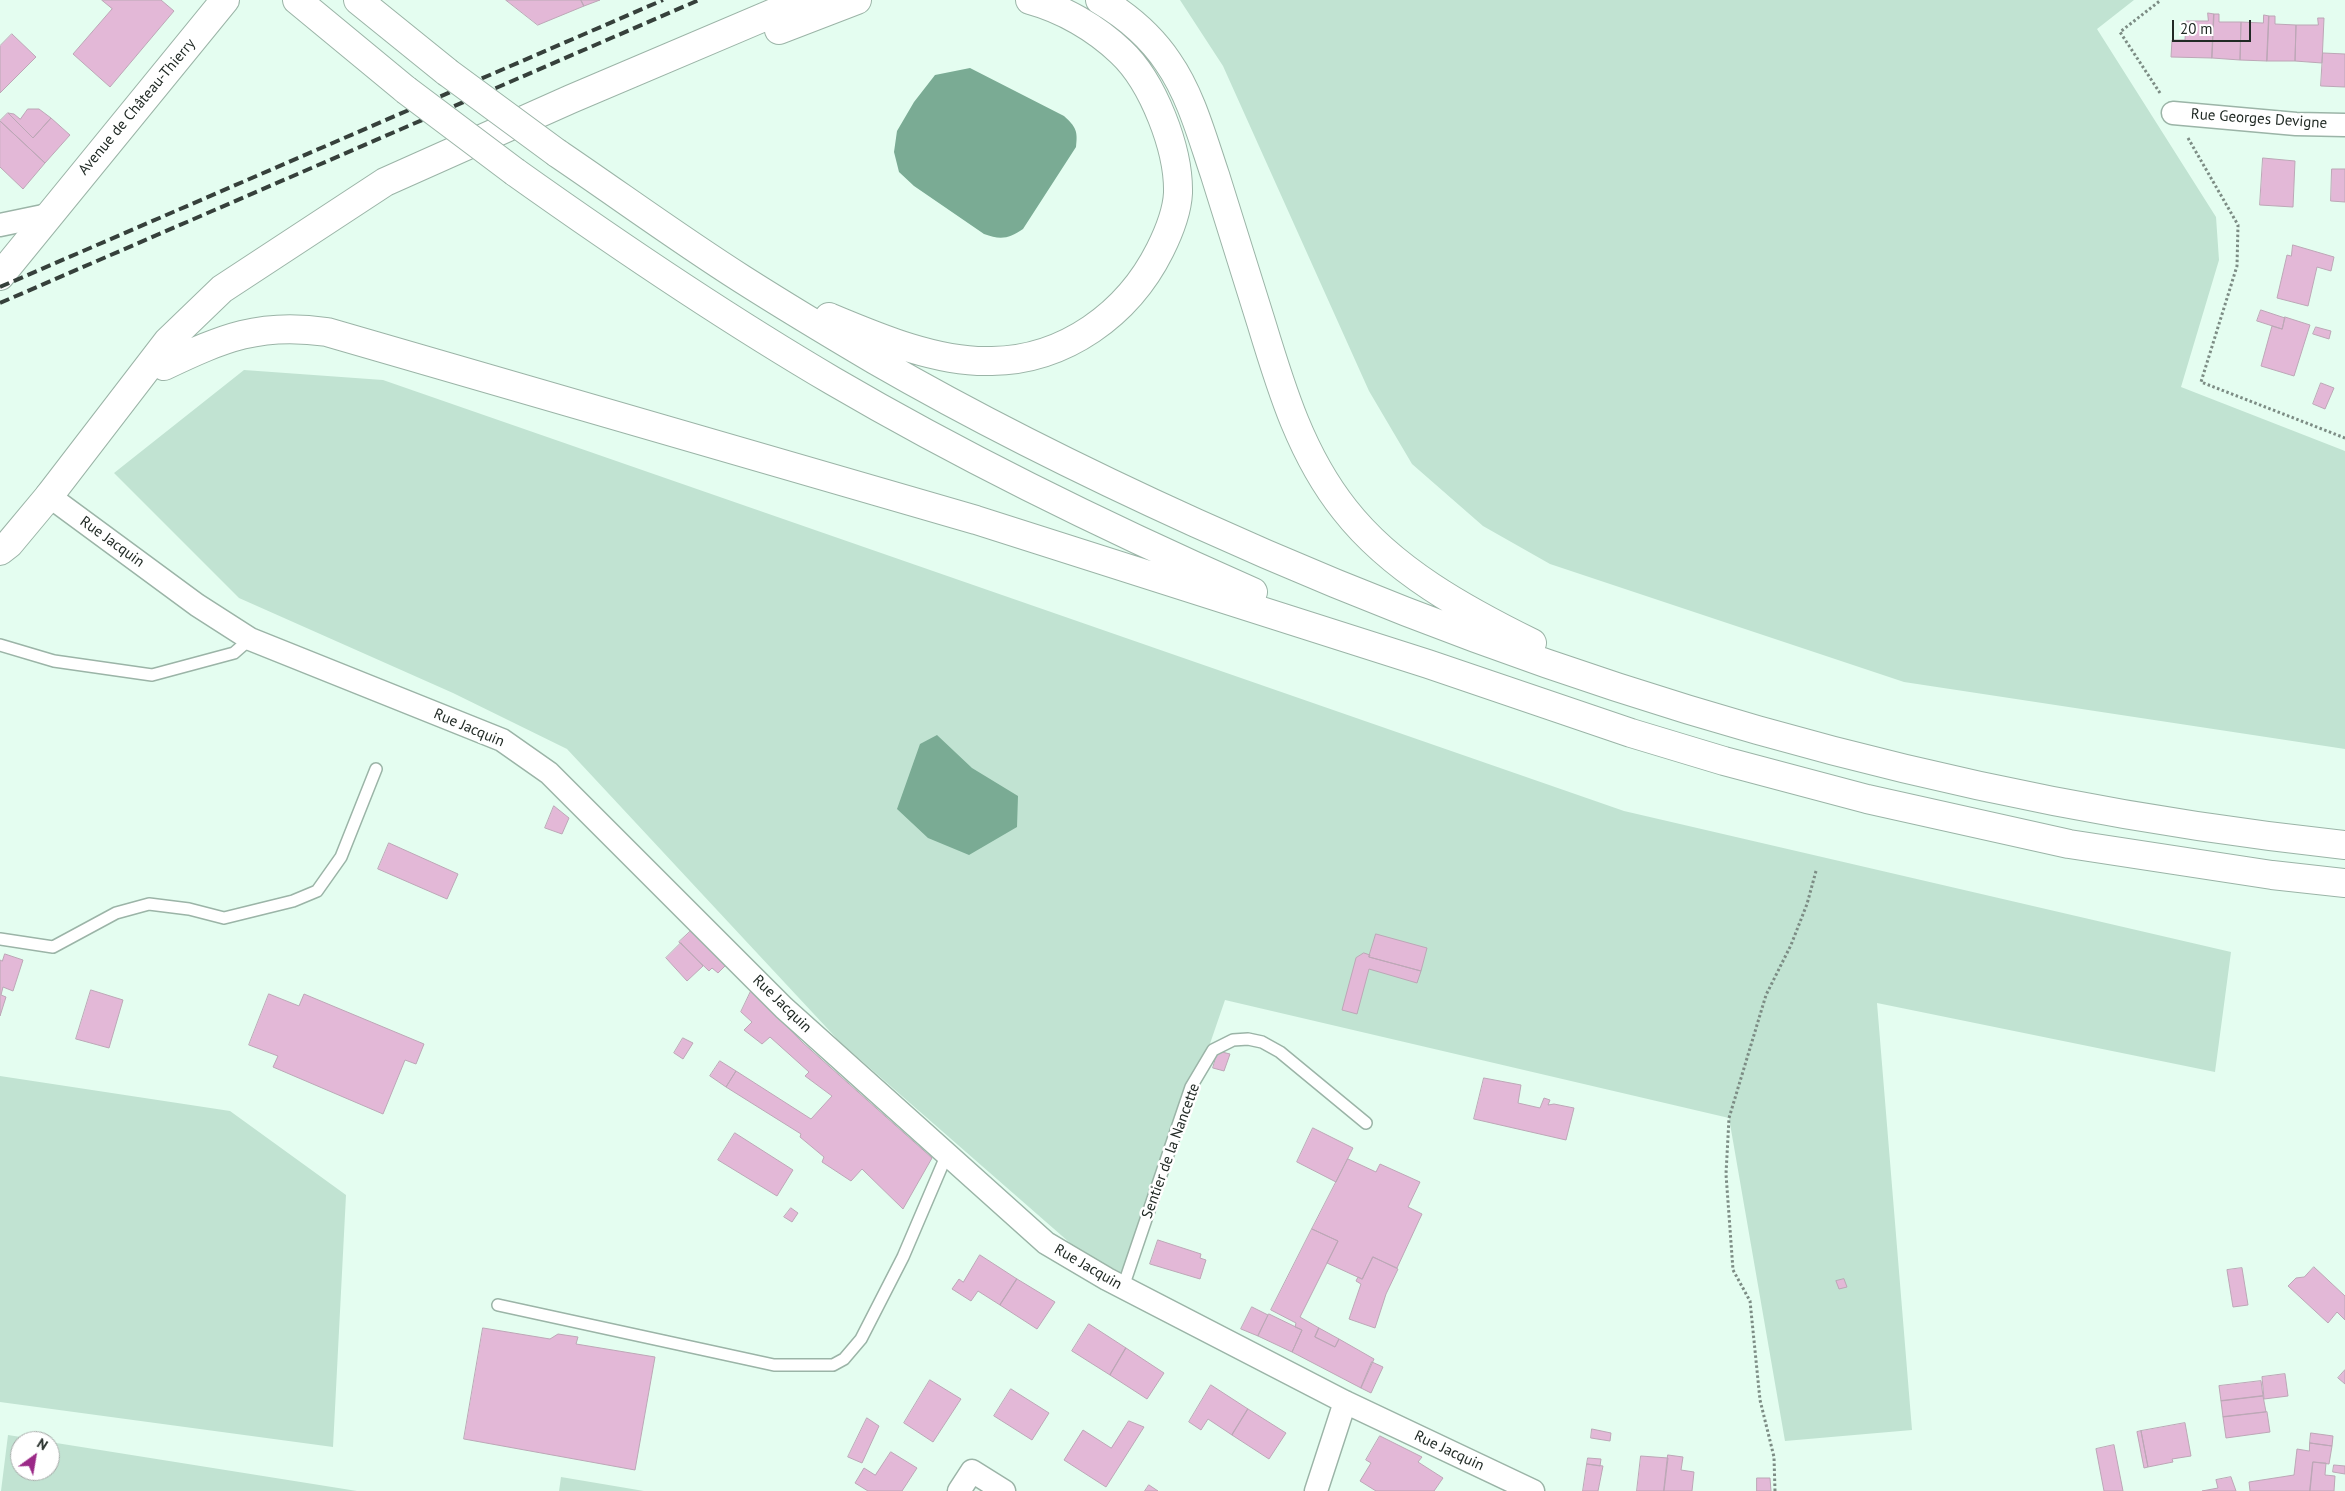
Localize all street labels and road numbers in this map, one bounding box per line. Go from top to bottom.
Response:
street label: Avenue de Château-Thierry [75,35,199,179]
street label: Rue Georges Devigne [2190,105,2328,133]
street label: Rue Jacquin [76,513,148,571]
street label: Rue Jacquin [431,705,507,751]
street label: Rue Jacquin [749,971,815,1037]
street label: Sentier de la Nancette [1138,1081,1204,1221]
street label: Rue Jacquin [1051,1240,1125,1294]
street label: Rue Jacquin [1411,1427,1487,1475]

